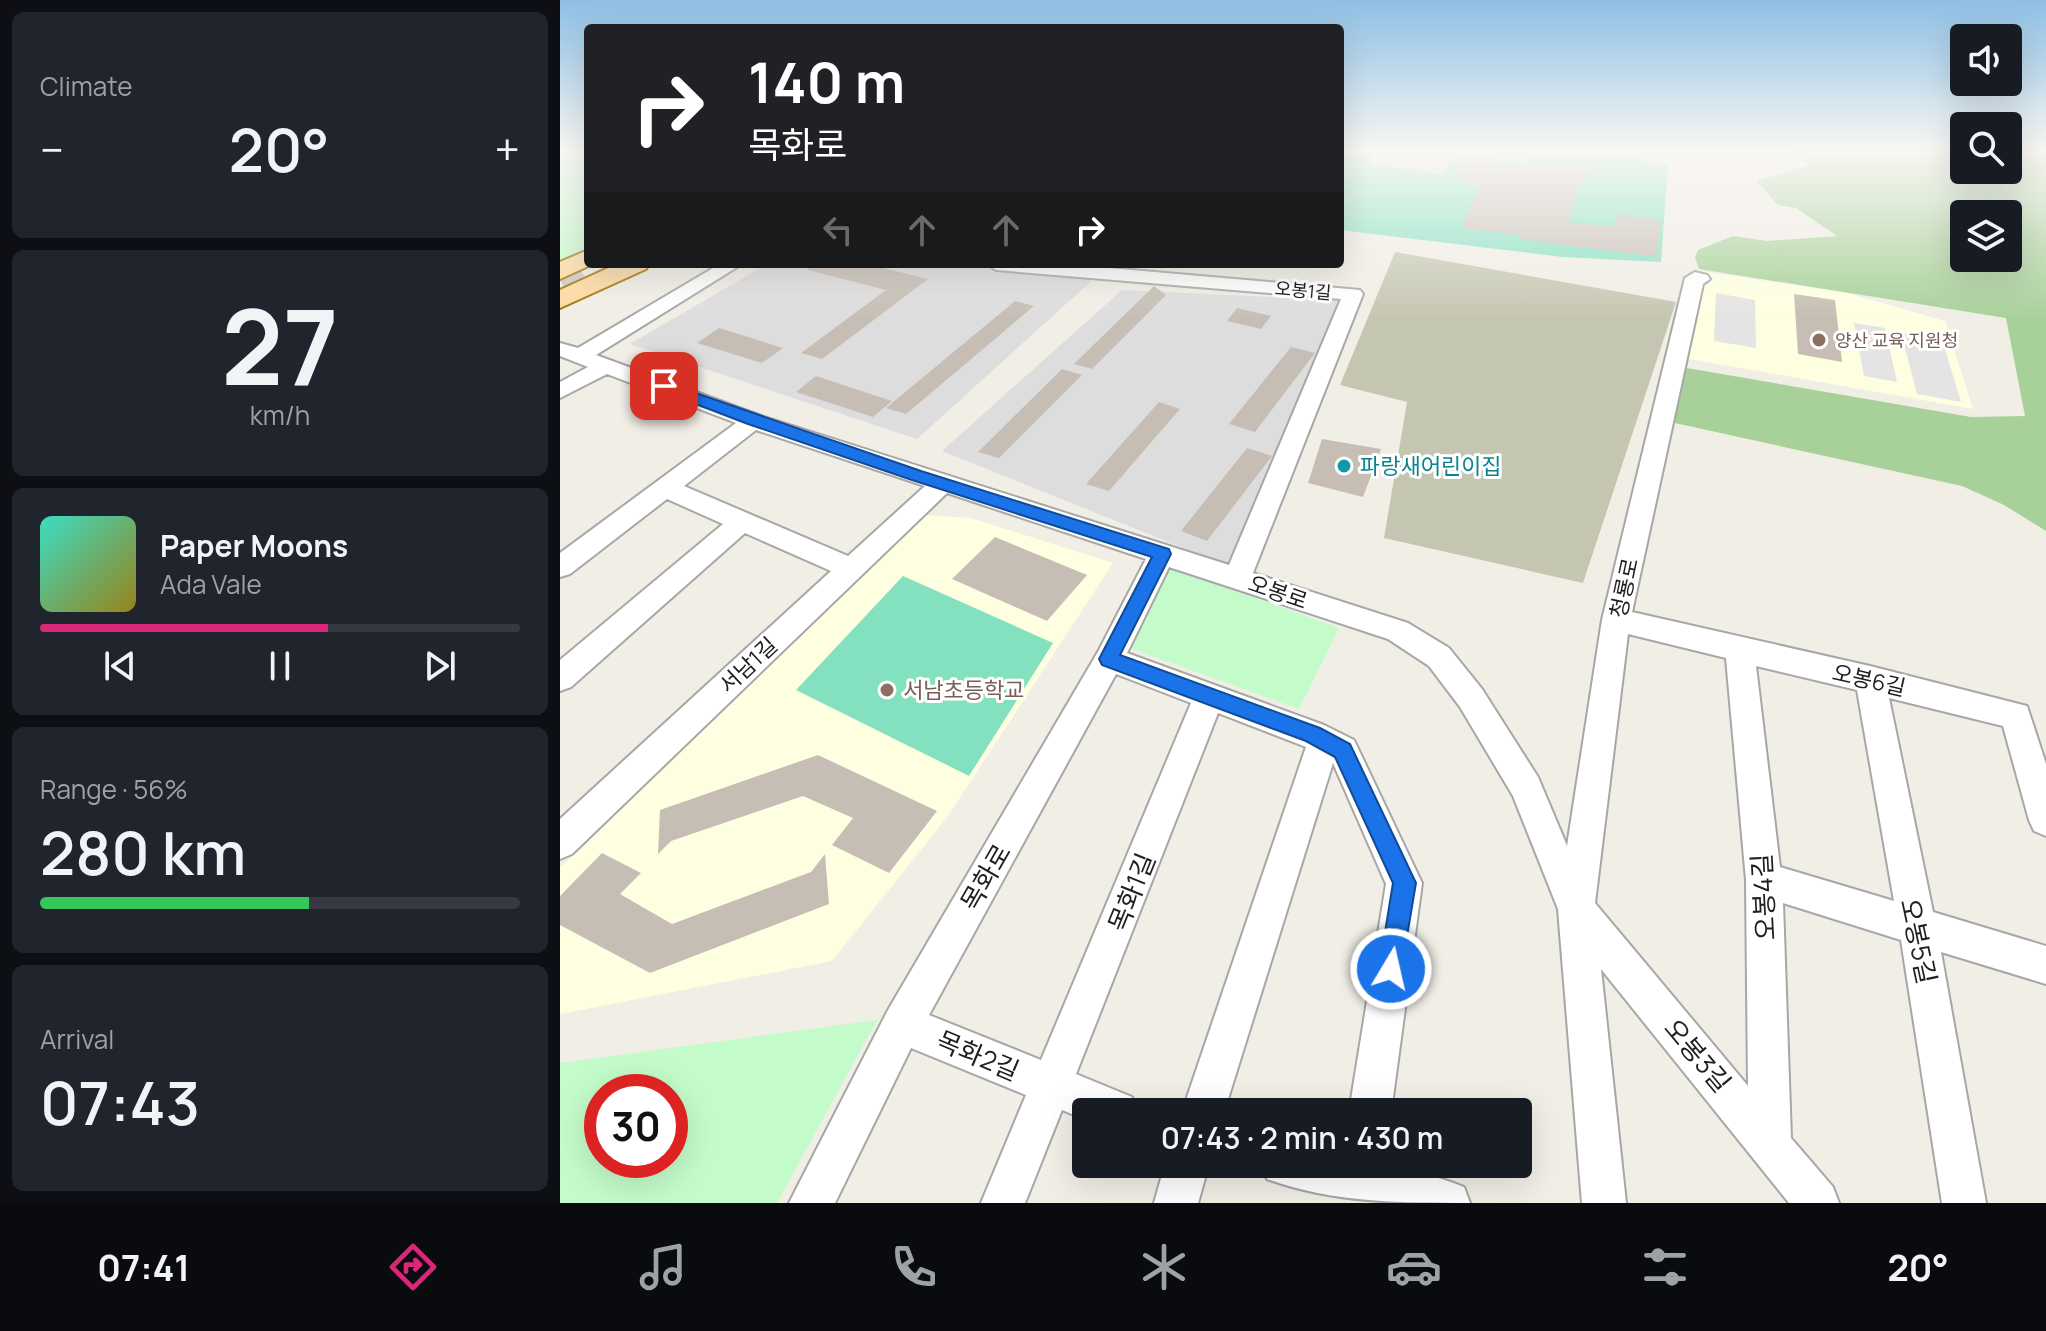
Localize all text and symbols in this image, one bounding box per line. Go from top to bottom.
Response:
map controls [1950,24,2022,272]
button: sound [1950,24,2022,96]
text: 140 m [748,43,905,120]
icon: right [616,56,720,160]
text: Climate [40,68,132,104]
text: 20° [229,108,330,190]
button: search [1950,112,2022,184]
text: − [40,119,64,179]
text: + [495,119,520,179]
text: 목화로 [748,120,847,169]
button: layers [1950,200,2022,272]
icon: left [816,208,860,252]
icon: ahead [900,208,944,252]
icon: ahead [984,208,1028,252]
icon: right [1068,208,1112,252]
text: 27 [221,274,339,416]
street label: 오봉1길 [1274,276,1332,304]
place label: 양산 교육 지원청 [1835,328,1958,352]
marker: 양산 교육 지원청 [1810,331,1828,349]
pin [630,352,698,420]
icon: arrive [642,364,686,408]
text: km/h [250,397,310,433]
place label: 파랑새어린이집 [1360,451,1502,481]
marker: 파랑새어린이집 [1335,457,1353,475]
text: Paper Moons [160,525,348,566]
street label: 청룡로 [1603,555,1645,621]
text: Ada Vale [160,566,262,602]
street label: 오봉로 [1244,568,1312,616]
street label: 서남1길 [712,630,784,700]
icon: previous [98,644,142,688]
icon: pause [258,644,302,688]
icon: next [418,644,462,688]
street label: 오봉6길 [1829,657,1909,703]
place label: 서남초등학교 [903,675,1024,705]
marker: 서남초등학교 [878,681,896,699]
text: Range · 56% [40,771,188,807]
text: 280 km [40,811,246,893]
street label: 목화로 [951,837,1019,917]
street label: 목화1길 [1099,847,1163,937]
street label: 오봉4길 [1743,853,1783,941]
street label: 오봉5길 [1892,895,1946,987]
position arrow [1349,927,1433,1011]
street label: 오봉3길 [1657,1010,1739,1100]
text: Arrival [40,1021,114,1057]
street label: 목화2길 [931,1022,1025,1088]
text: 07:43 [40,1061,200,1143]
speed limit sign: 30 [584,1074,688,1178]
text: 07:43 · 2 min · 430 m [1161,1117,1443,1158]
icon: directions [385,1239,441,1295]
icon: music [635,1239,691,1295]
icon: phone [886,1239,942,1295]
icon: climate [1136,1239,1192,1295]
icon: car [1386,1239,1442,1295]
icon: filters [1637,1239,1693,1295]
text: 07:41 [97,1243,190,1292]
text: 20° [1887,1243,1949,1292]

